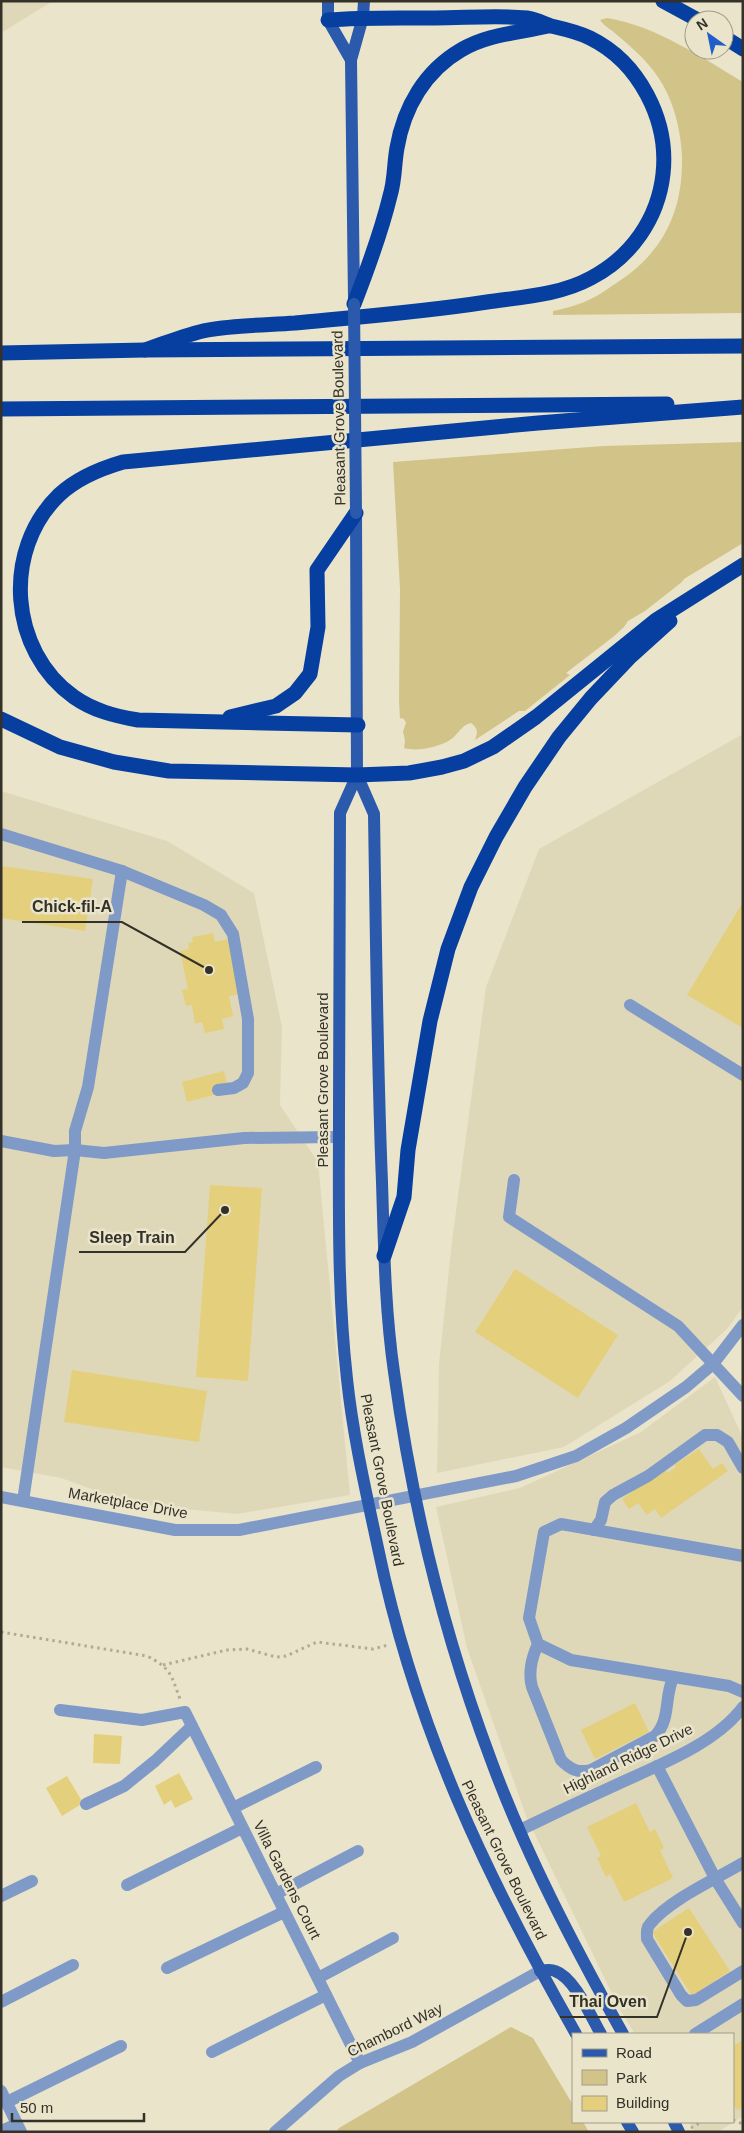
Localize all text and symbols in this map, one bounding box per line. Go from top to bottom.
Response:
north arrow [684,10,734,60]
text: N [693,15,711,34]
street label: Pleasant Grove Boulevard [328,330,349,506]
callout: Chick-fil-A [22,891,122,922]
text: Chick-fil-A [32,898,112,915]
street label: Pleasant Grove Boulevard [314,992,331,1168]
callout: Sleep Train [79,1221,185,1252]
text: Sleep Train [89,1229,175,1246]
street label: Pleasant Grove Boulevard [357,1392,408,1567]
street label: Marketplace Drive [67,1484,189,1521]
street label: Highland Ridge Drive [560,1720,695,1797]
street label: Pleasant Grove Boulevard [458,1777,550,1942]
street label: Villa Gardens Court [250,1818,325,1943]
callout: Thai Oven [560,1986,657,2017]
text: Thai Oven [569,1993,647,2010]
street label: Chambord Way [344,1999,446,2060]
legend [572,2033,734,2123]
text: Road [616,2044,652,2061]
text: Park [616,2069,647,2086]
scale bar [12,2090,145,2122]
text: Building [616,2094,669,2111]
text: 50 m [20,2099,53,2116]

